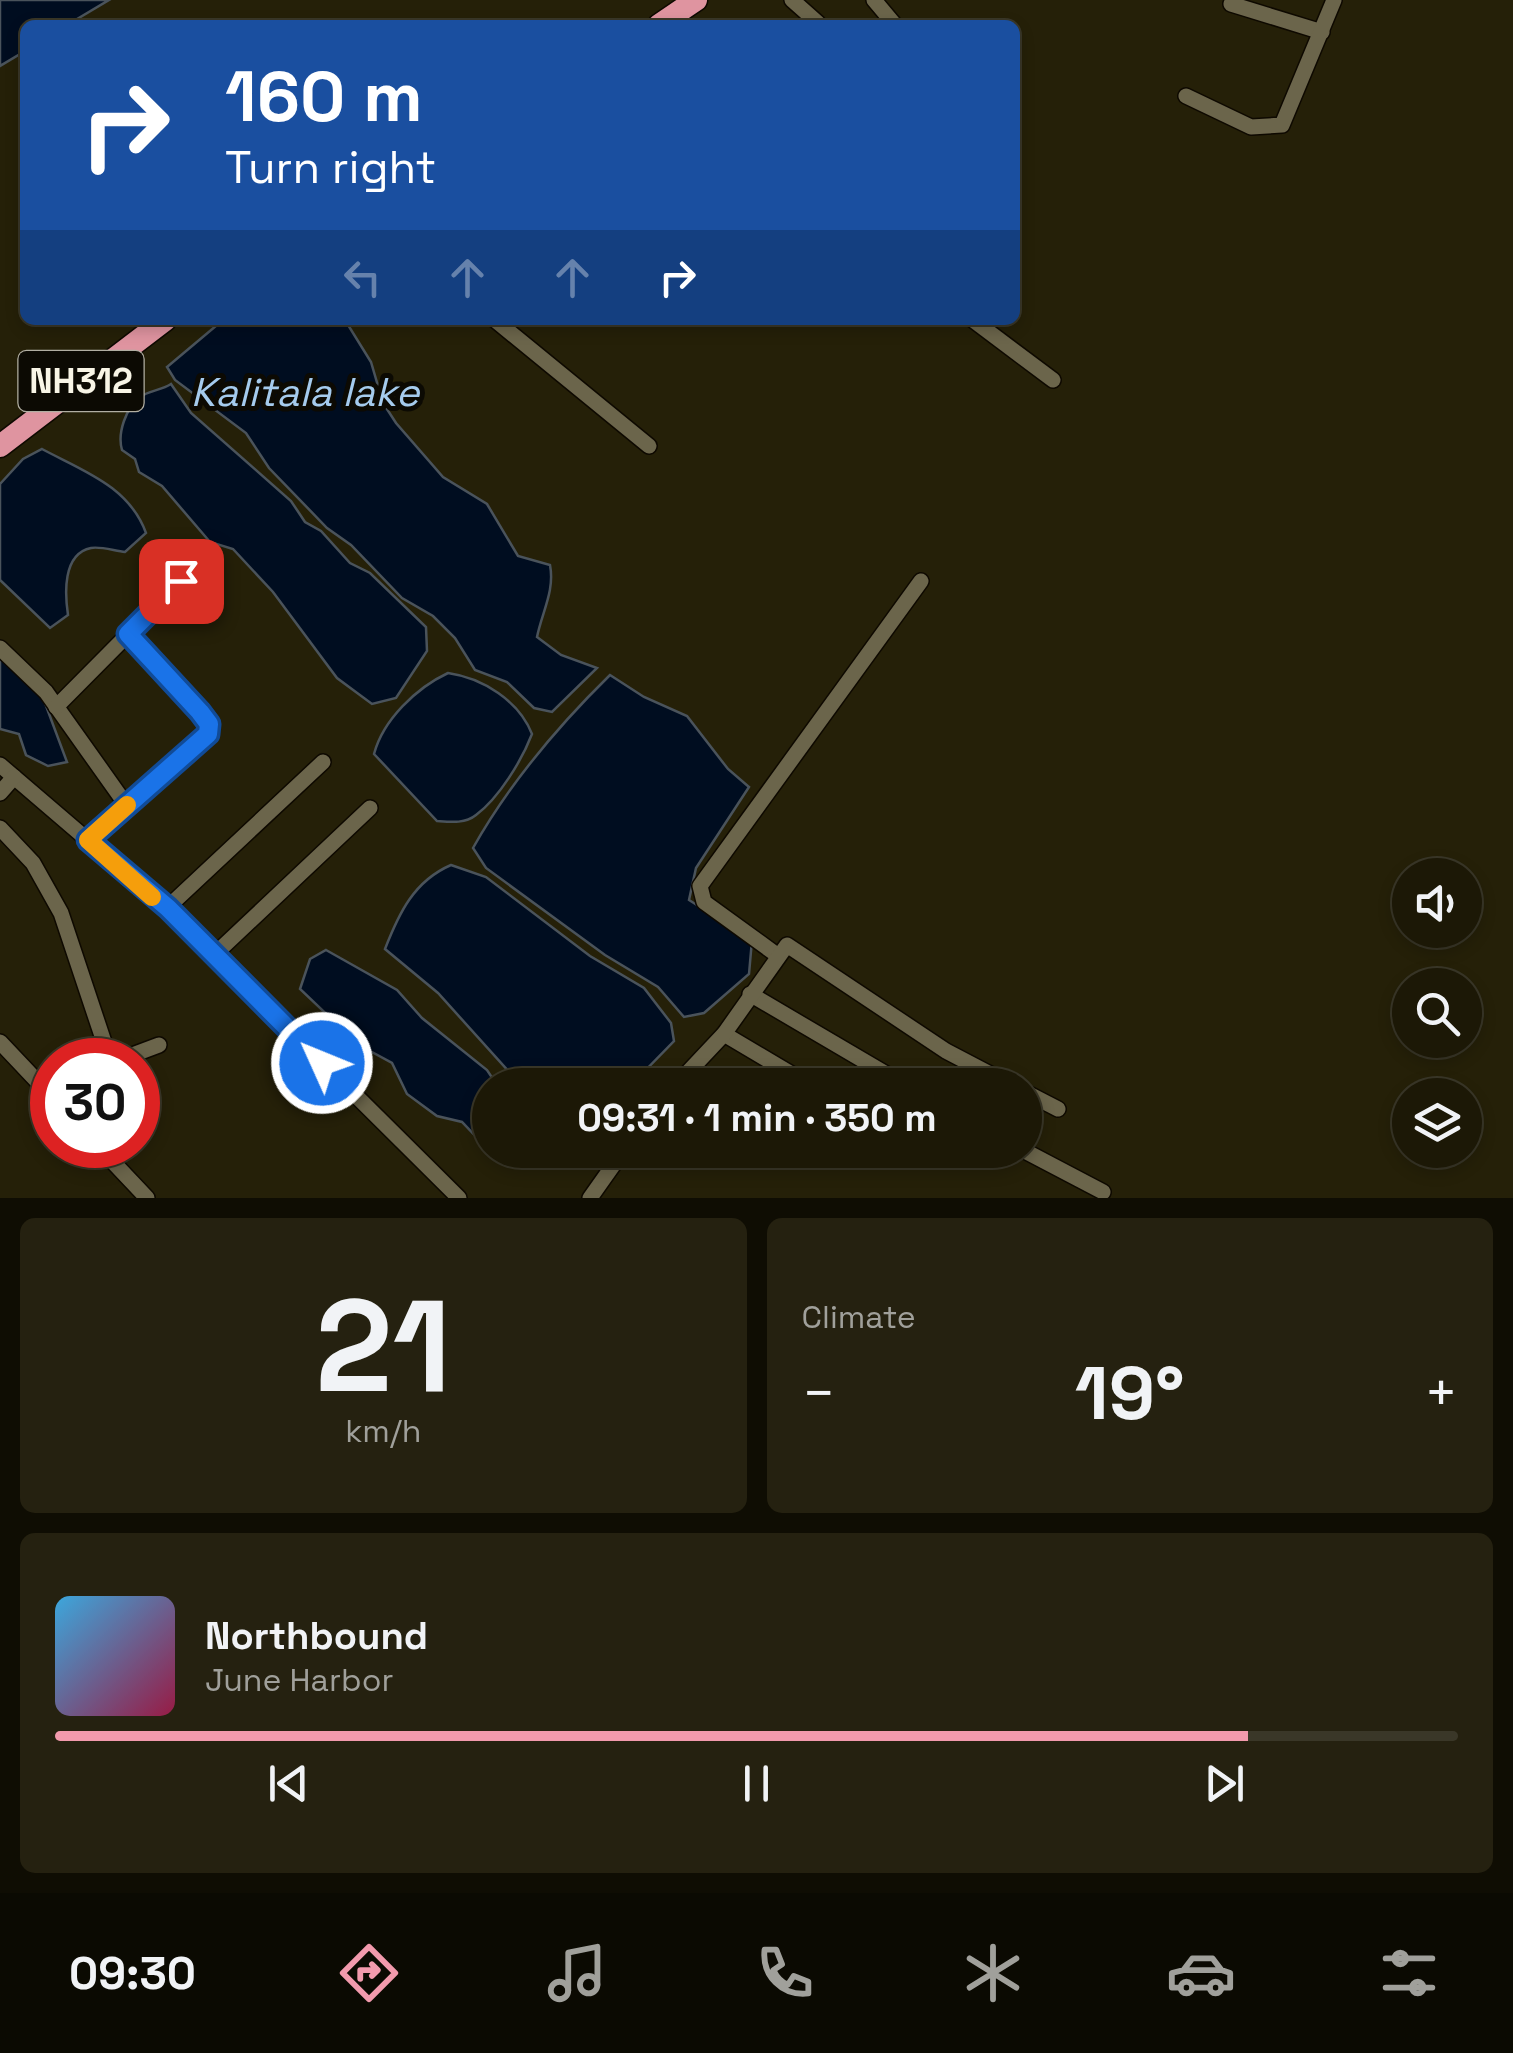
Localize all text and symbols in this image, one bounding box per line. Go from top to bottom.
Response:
text: 160 m [225,52,423,141]
icon: right [60,60,190,190]
text: Turn right [225,139,436,196]
icon: left [335,250,390,305]
icon: ahead [440,250,495,305]
icon: ahead [545,250,600,305]
icon: right [650,250,705,305]
road number: NH312 [18,351,144,411]
water label: Kalitala lake [191,367,420,418]
pin [139,539,224,624]
icon: arrive [154,554,209,609]
map controls [1392,858,1482,1168]
button: sound [1392,858,1482,948]
button: search [1392,968,1482,1058]
position arrow [270,1011,374,1115]
speed limit sign: 30 [30,1038,160,1168]
button: layers [1392,1078,1482,1168]
text: 09:31 · 1 min · 350 m [577,1094,937,1142]
text: 21 [315,1263,451,1429]
text: Climate [802,1297,916,1337]
text: 19° [1075,1345,1185,1441]
text: − [802,1358,836,1428]
text: + [1424,1358,1458,1428]
text: km/h [345,1411,421,1451]
text: Northbound [205,1612,428,1660]
text: June Harbor [205,1660,393,1700]
icon: previous [261,1756,316,1811]
icon: pause [729,1756,784,1811]
icon: next [1197,1756,1252,1811]
icon: directions [334,1938,404,2008]
icon: music [542,1938,612,2008]
icon: phone [750,1938,820,2008]
icon: climate [958,1938,1028,2008]
icon: car [1166,1938,1236,2008]
icon: filters [1374,1938,1444,2008]
text: 09:30 [69,1945,196,2002]

